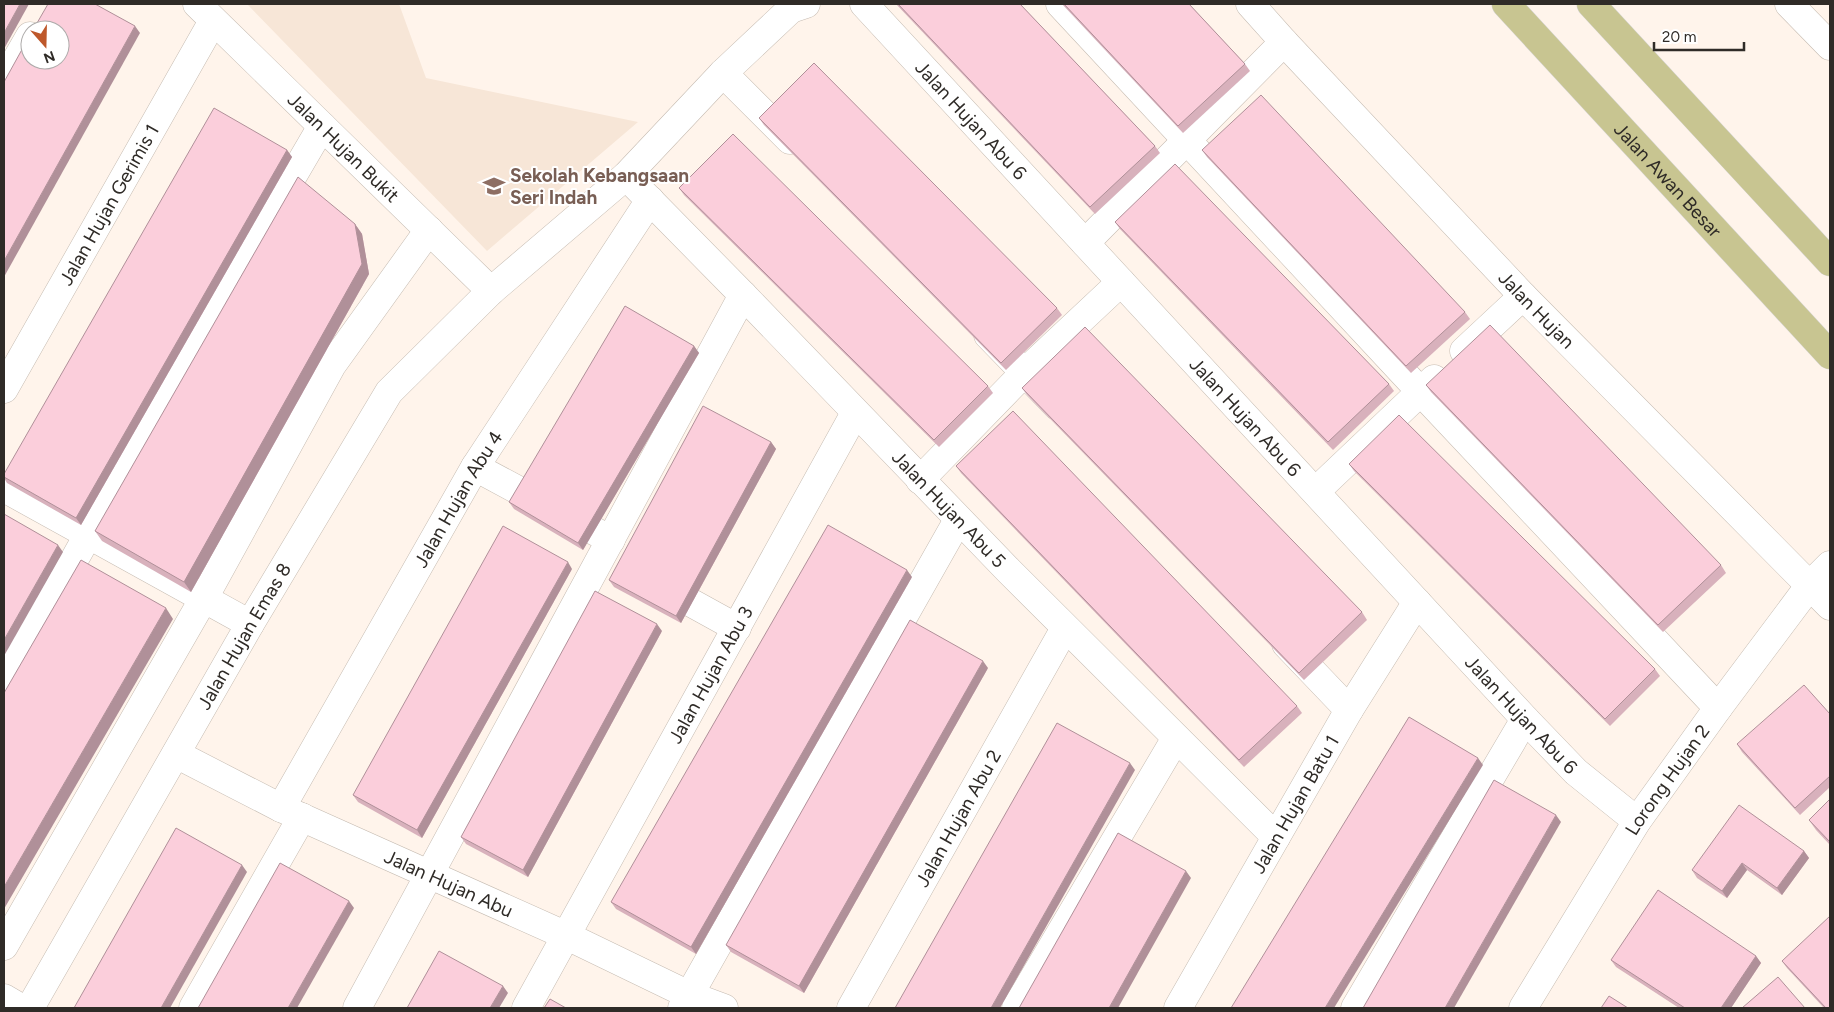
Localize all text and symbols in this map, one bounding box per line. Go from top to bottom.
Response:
north arrow [20,20,70,70]
scale bar [1654,20,1744,52]
text: 20 m [1662,28,1696,46]
text: N [41,47,57,67]
street label: Jalan Hujan Abu 6 [911,56,1032,184]
street label: Jalan Hujan Bukit [283,88,404,207]
street label: Jalan Awan Besar [1609,117,1727,242]
street label: Jalan Hujan Gerimis 1 [54,120,163,289]
place label: Sekolah Kebangsaan Seri Indah [510,164,689,209]
school or university icon: Sekolah Kebangsaan Seri Indah [481,173,507,199]
street label: Jalan Hujan [1494,266,1580,353]
street label: Jalan Hujan Abu 6 [1185,352,1306,481]
street label: Jalan Hujan Abu 4 [409,426,507,572]
street label: Jalan Hujan Abu 5 [887,446,1011,572]
street label: Jalan Hujan Emas 8 [192,558,296,714]
street label: Jalan Hujan Abu 3 [663,602,758,747]
street label: Jalan Hujan Abu 6 [1460,651,1583,778]
street label: Lorong Hujan 2 [1620,720,1714,839]
street label: Jalan Hujan Batu 1 [1246,731,1344,877]
street label: Jalan Hujan Abu 2 [910,745,1006,891]
street label: Jalan Hujan Abu [381,844,517,922]

